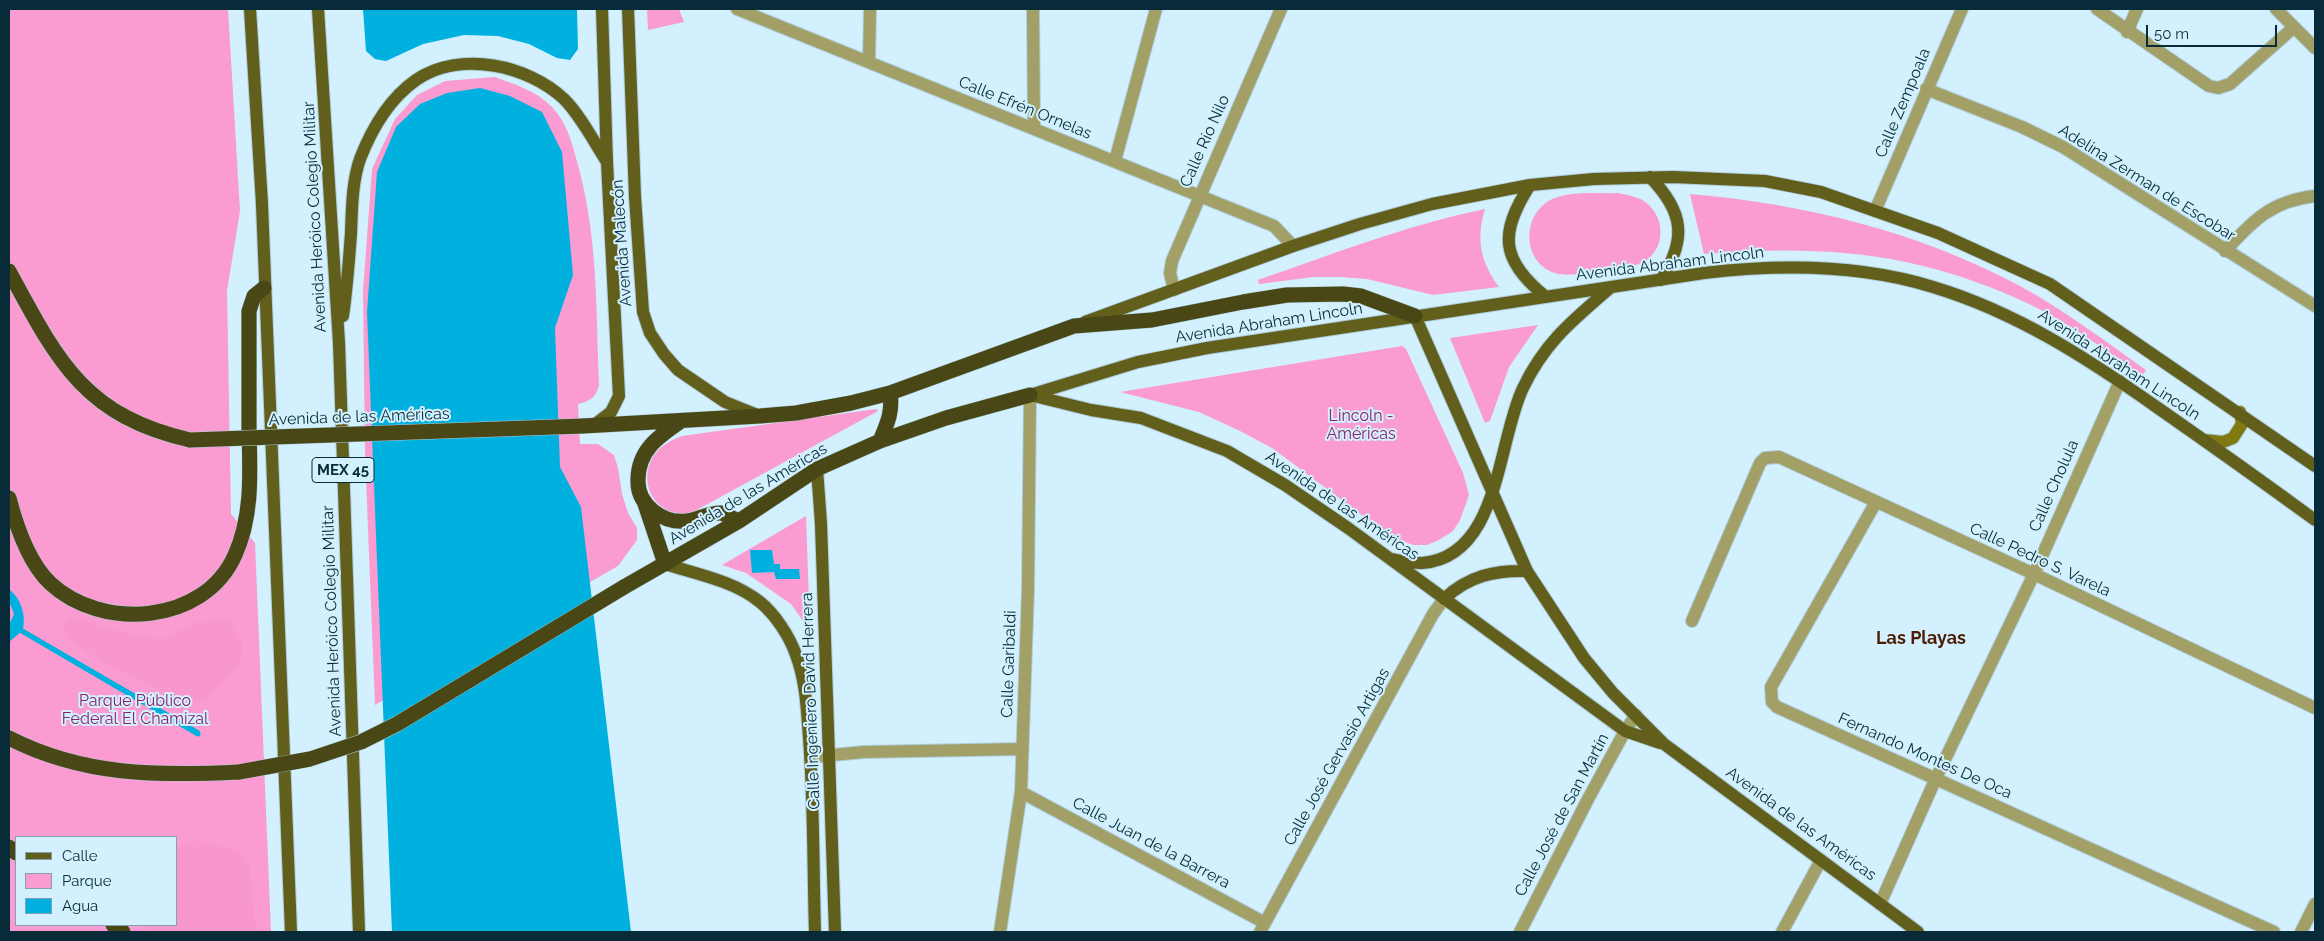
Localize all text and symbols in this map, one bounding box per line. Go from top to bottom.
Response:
scale bar [2149,15,2280,47]
text: 50 m [2154,25,2189,43]
street label: Calle Zempoala [1871,45,1935,161]
street label: Calle Efrén Ornelas [956,73,1094,143]
street label: Calle Río Nilo [1176,92,1234,190]
street label: Avenida Heróico Colegio Militar [299,101,331,333]
street label: Adelina Zerman de Escobar [2055,121,2239,245]
street label: Avenida Malecón [608,179,636,307]
street label: Avenida Abraham Lincoln [1575,243,1765,285]
street label: Avenida Abraham Lincoln [1174,299,1364,347]
street label: Avenida Abraham Lincoln [2034,305,2204,425]
street label: Avenida de las Américas [268,404,450,430]
park label: Lincoln - Américas [1326,406,1396,444]
street label: Calle Cholula [2025,437,2083,535]
street label: Avenida de las Américas [665,439,831,549]
street label: Avenida de las Américas [1262,447,1422,565]
road number: MEX 45 [312,458,374,482]
street label: Avenida Heróico Colegio Militar [318,505,346,737]
street label: Calle Pedro S. Varela [1966,519,2114,601]
street label: Calle Ingeniero David Herrera [798,592,824,810]
street label: Calle Garibaldi [998,610,1020,718]
district label: Las Playas [1876,628,1966,650]
street label: Calle José Gervasio Artigas [1280,665,1394,849]
park label: Parque Público Federal El Chamizal [62,691,208,729]
street label: Fernando Montes De Oca [1835,709,2015,803]
street label: Calle José de San Martín [1511,730,1613,900]
street label: Avenida de las Américas [1722,763,1880,885]
street label: Calle Juan de la Barrera [1069,793,1233,893]
legend [15,836,178,926]
text: Calle [62,847,97,865]
text: Parque [62,872,111,890]
text: Agua [62,897,98,915]

